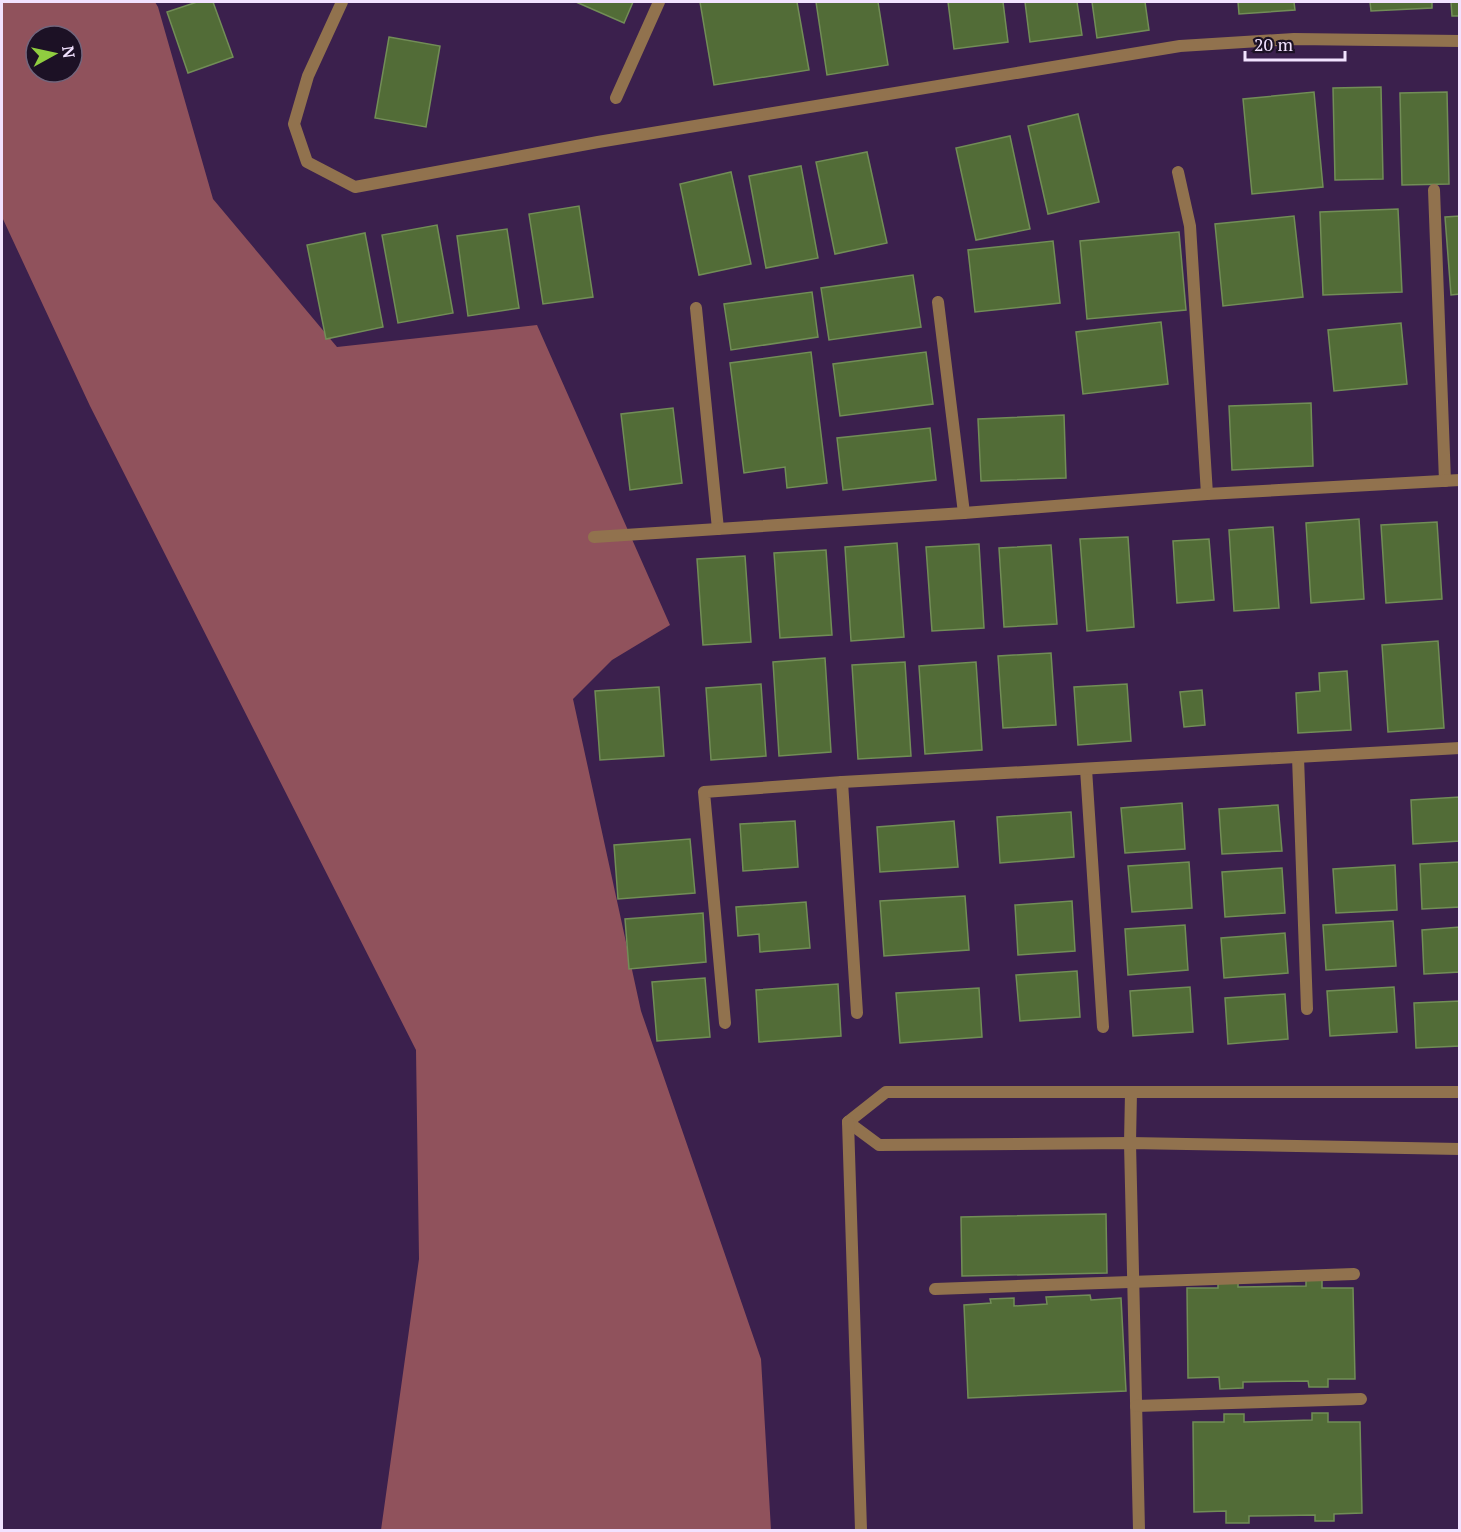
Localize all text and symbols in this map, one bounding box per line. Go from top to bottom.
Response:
north arrow [24,24,84,84]
scale bar [1245,24,1346,62]
text: 20 m [1254,32,1294,56]
text: N [57,44,81,59]

